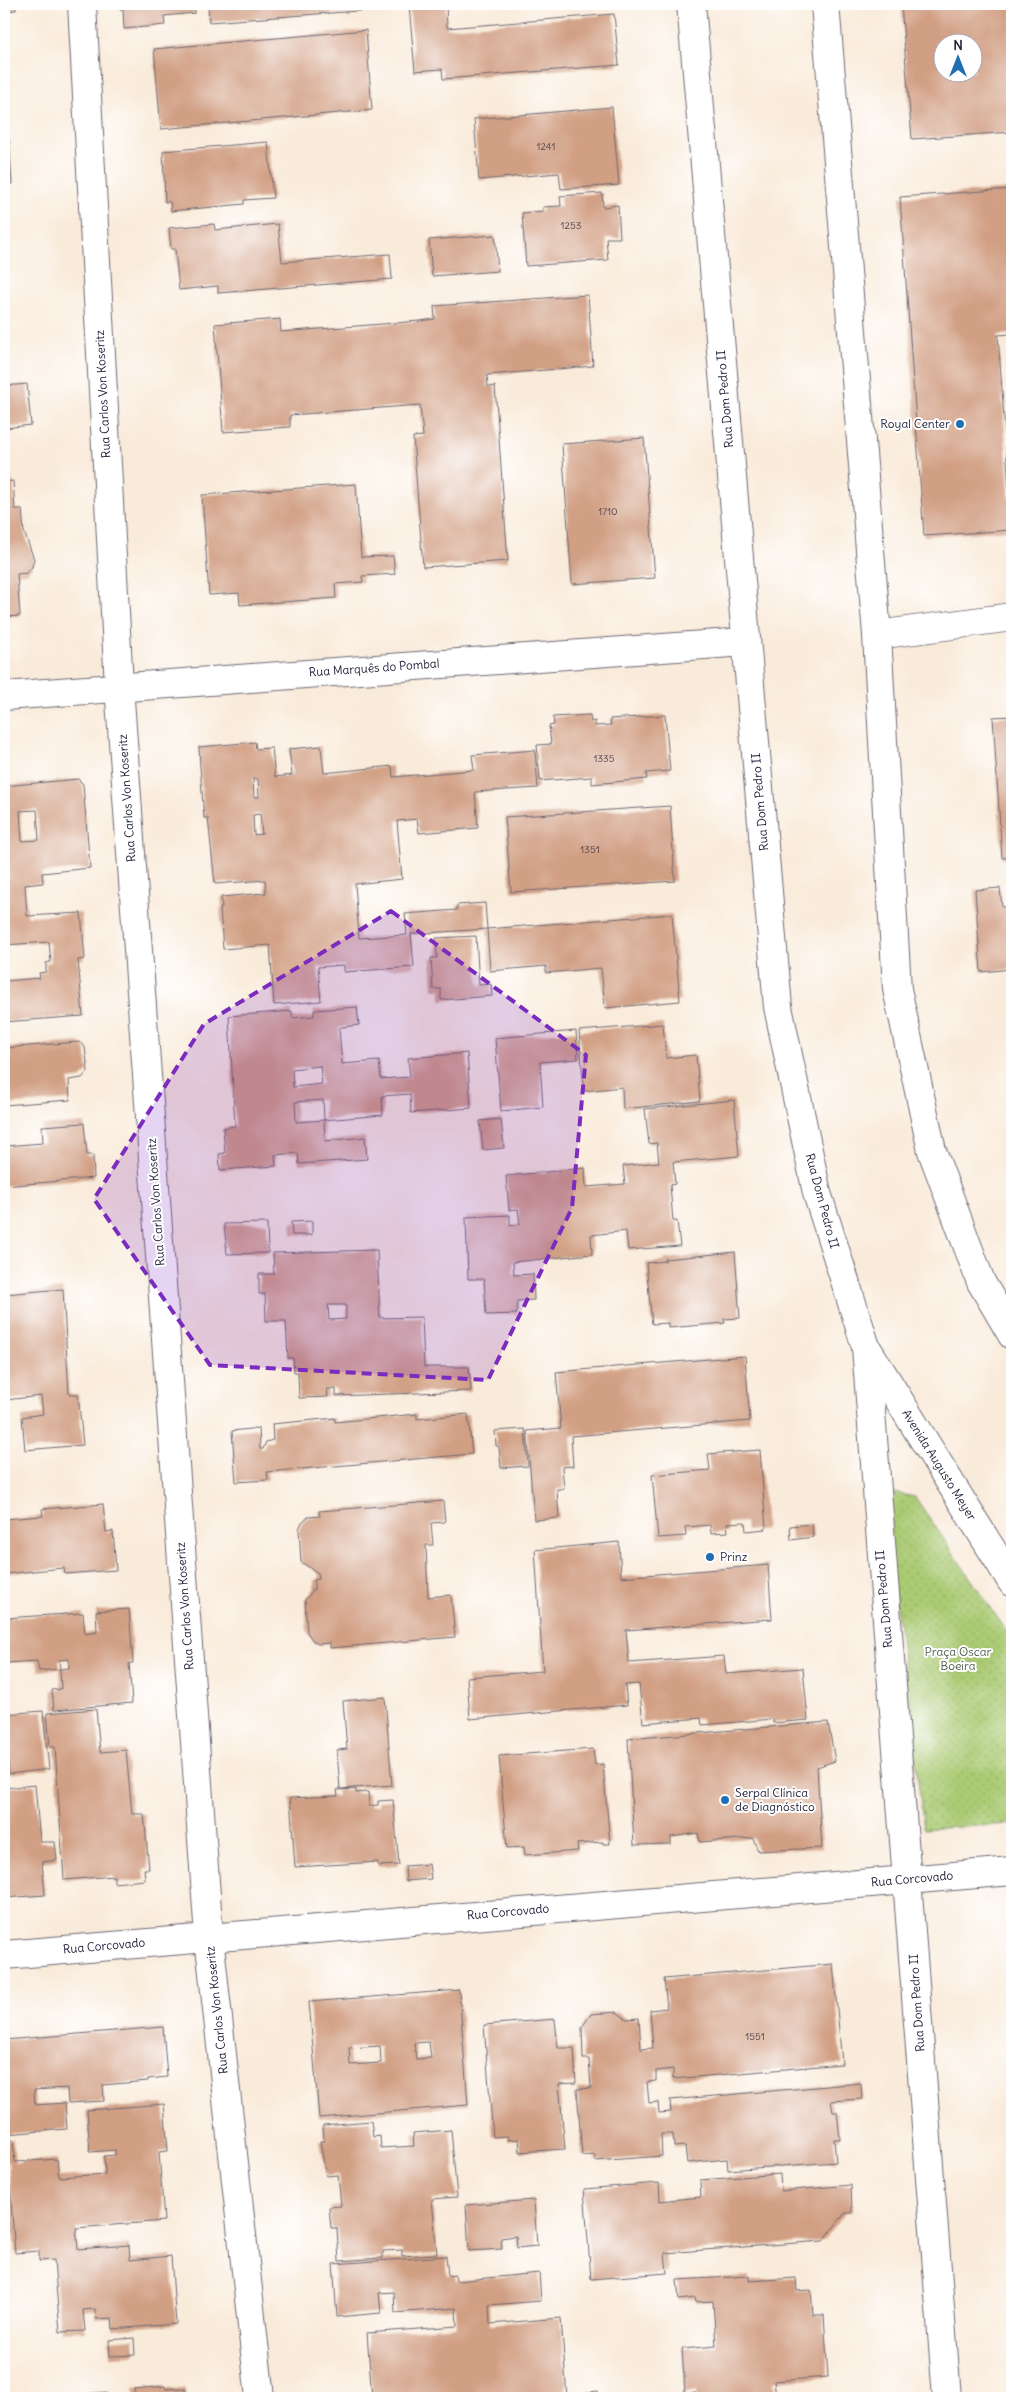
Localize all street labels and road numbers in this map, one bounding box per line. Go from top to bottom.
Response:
street label: Rua Carlos Von Koseritz [92,329,113,459]
street label: Rua Dom Pedro II [713,350,736,449]
street label: Rua Marquês do Pombal [308,655,440,680]
street label: Rua Carlos Von Koseritz [115,733,138,863]
street label: Rua Dom Pedro II [748,753,771,852]
street label: Rua Carlos Von Koseritz [144,1137,167,1267]
street label: Rua Dom Pedro II [803,1152,842,1250]
street label: Avenida Augusto Meyer [899,1406,980,1523]
street label: Rua Carlos Von Koseritz [173,1541,196,1671]
street label: Rua Dom Pedro II [872,1550,895,1649]
street label: Rua Corcovado [870,1867,954,1890]
street label: Rua Corcovado [466,1900,550,1923]
street label: Rua Corcovado [62,1934,146,1957]
street label: Rua Carlos Von Koseritz [202,1945,231,2075]
street label: Rua Dom Pedro II [906,1954,927,2052]

